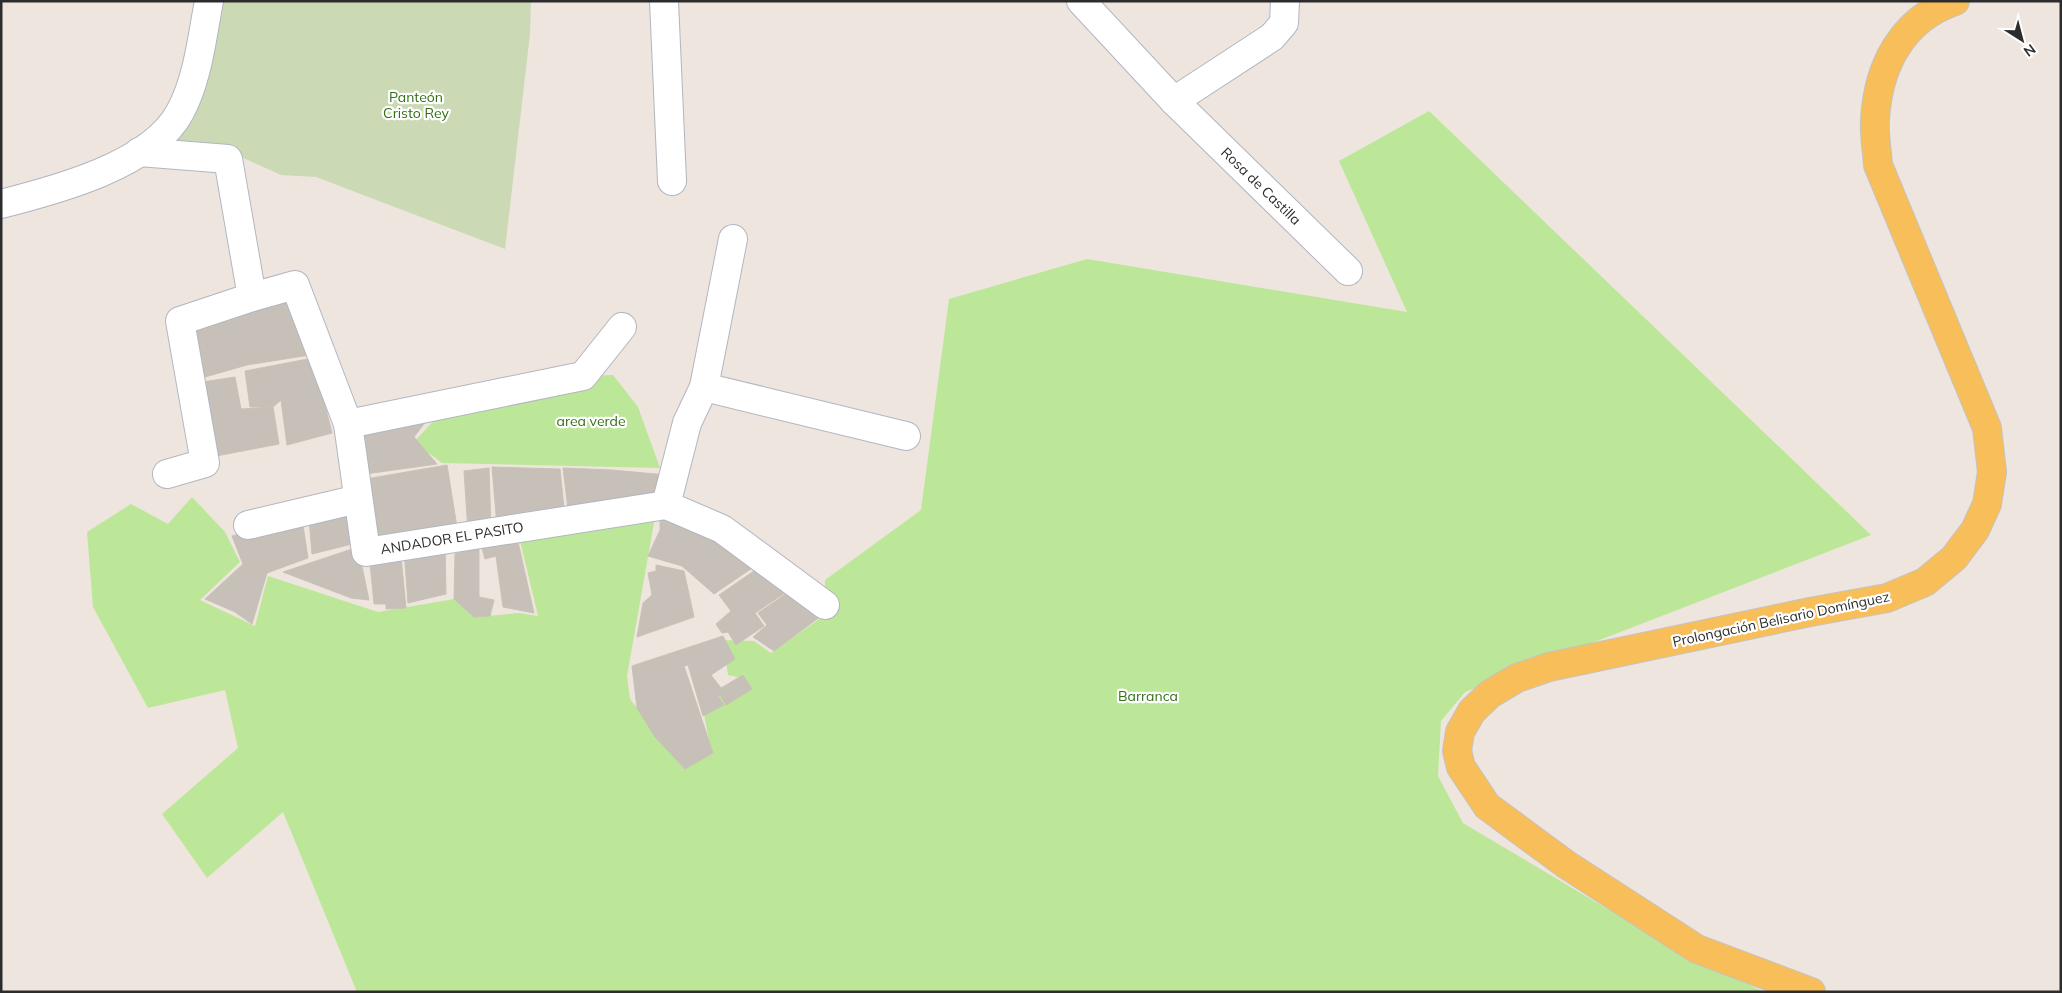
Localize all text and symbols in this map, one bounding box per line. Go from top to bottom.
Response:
north arrow [1997,15,2047,65]
text: N [2020,40,2039,61]
park label: Panteón Cristo Rey [383,88,449,122]
street label: Rosa de Castilla [1217,143,1305,229]
park label: area verde [556,412,626,430]
street label: ANDADOR EL PASITO [379,518,525,558]
street label: Prolongación Belisario Domínguez [1671,587,1891,651]
park label: Barranca [1118,687,1178,705]

